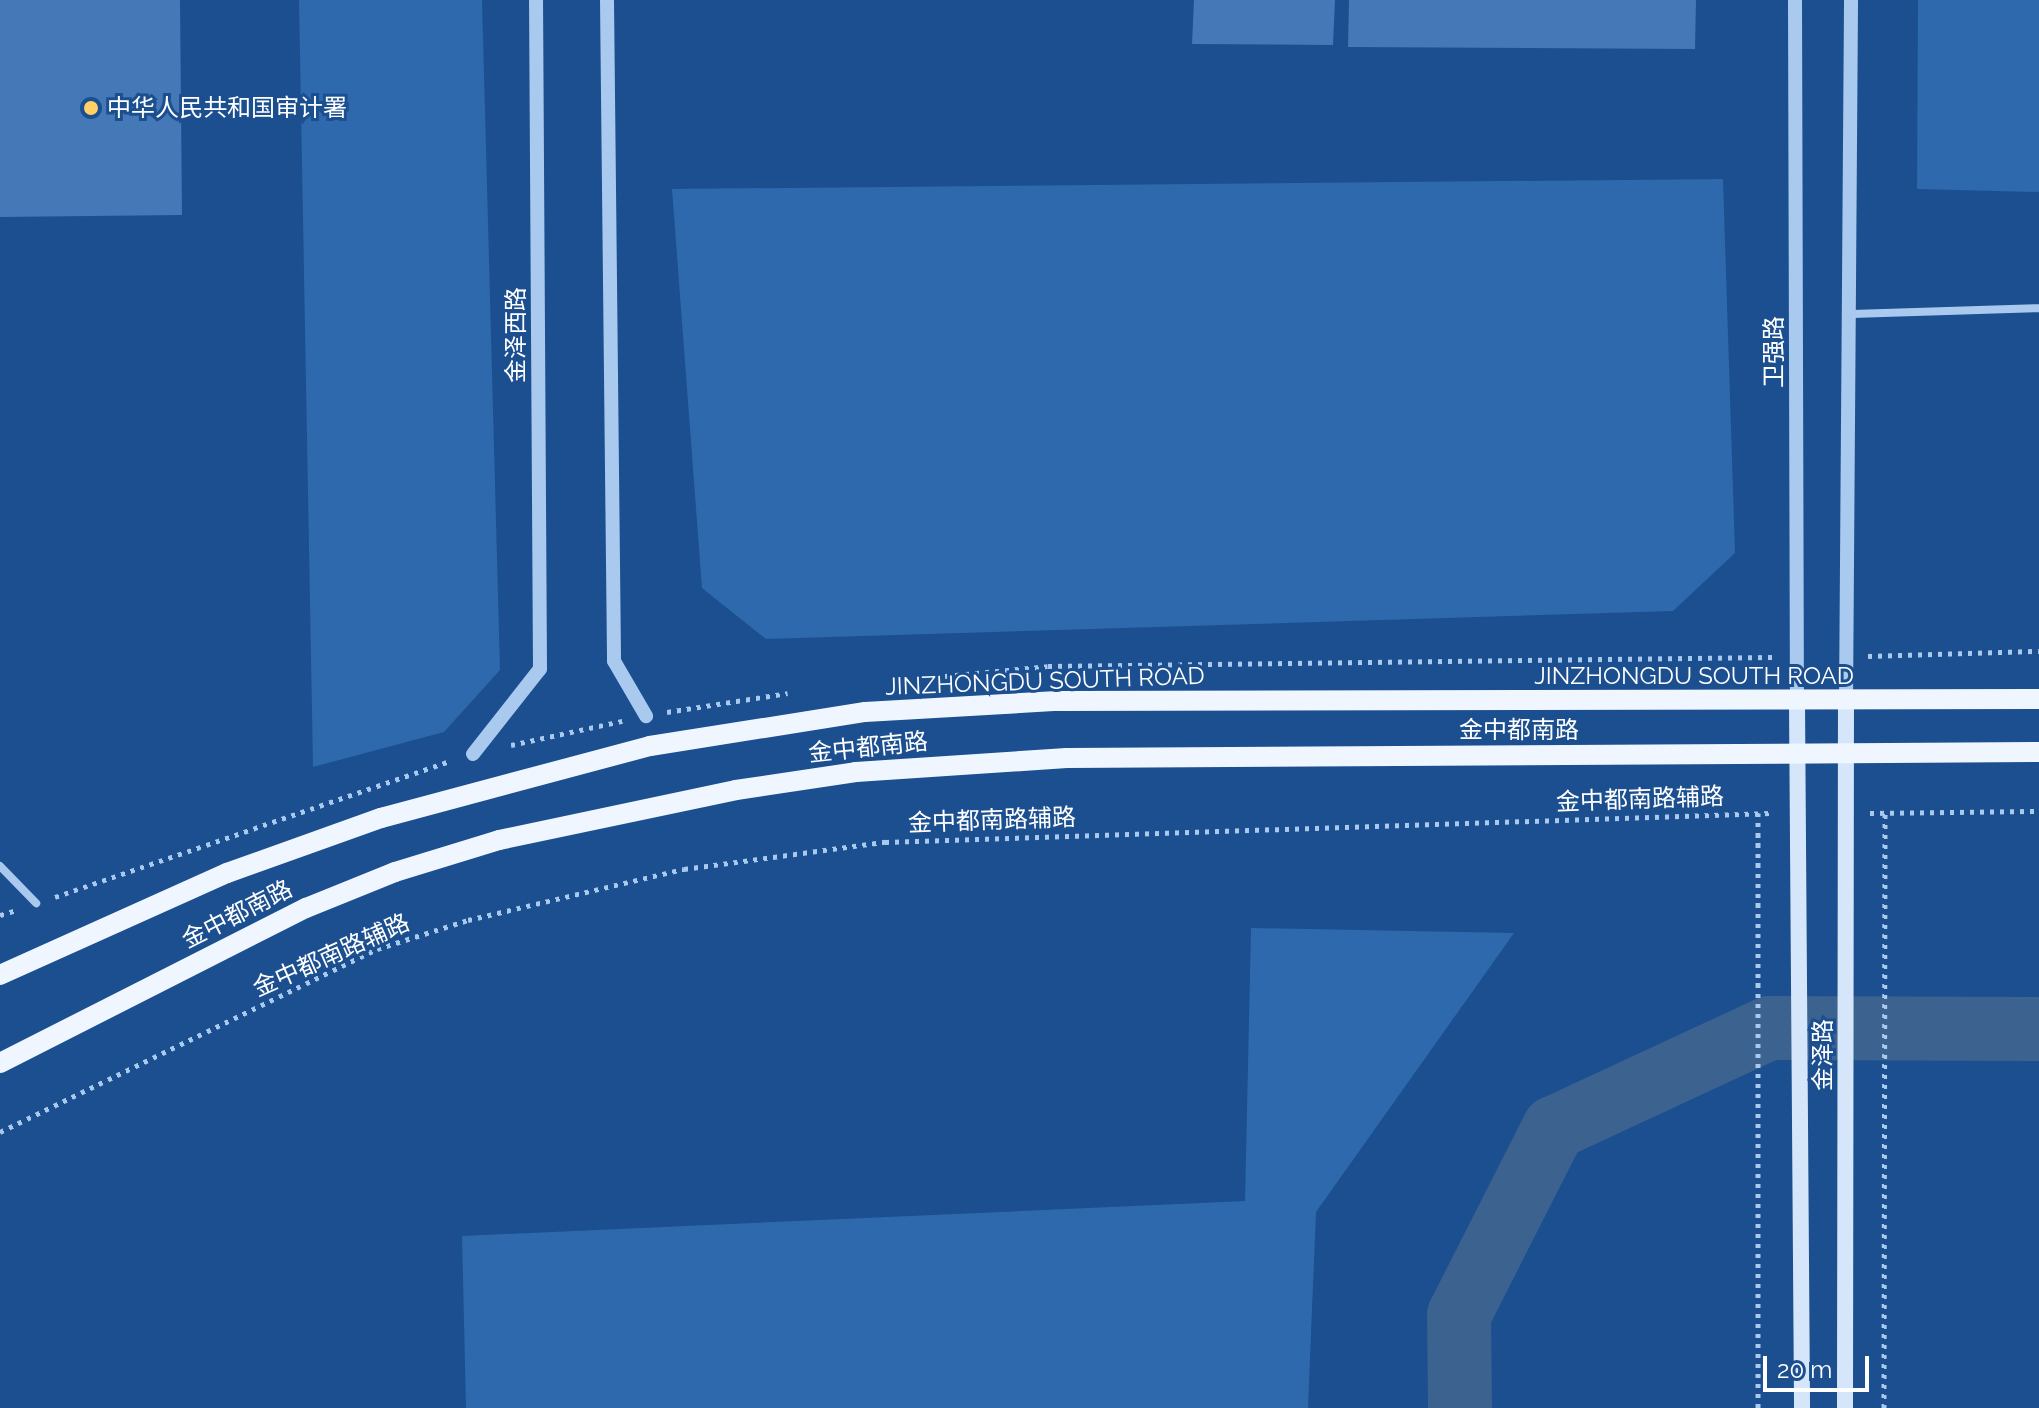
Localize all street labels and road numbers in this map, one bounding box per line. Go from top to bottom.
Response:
street label: 金泽西路 [502,287,530,383]
street label: 卫强路 [1760,316,1788,388]
street label: JINZHONGDU SOUTH ROAD [885,661,1205,701]
street label: JINZHONGDU SOUTH ROAD [1534,662,1854,690]
street label: 金中都南路 [1459,716,1579,744]
street label: 金中都南路 [807,726,929,768]
street label: 金中都南路辅路 [1556,782,1724,816]
street label: 金中都南路辅路 [908,803,1076,837]
street label: 金中都南路 [177,874,297,954]
street label: 金中都南路辅路 [248,908,414,1002]
street label: 金泽路 [1809,1019,1837,1091]

